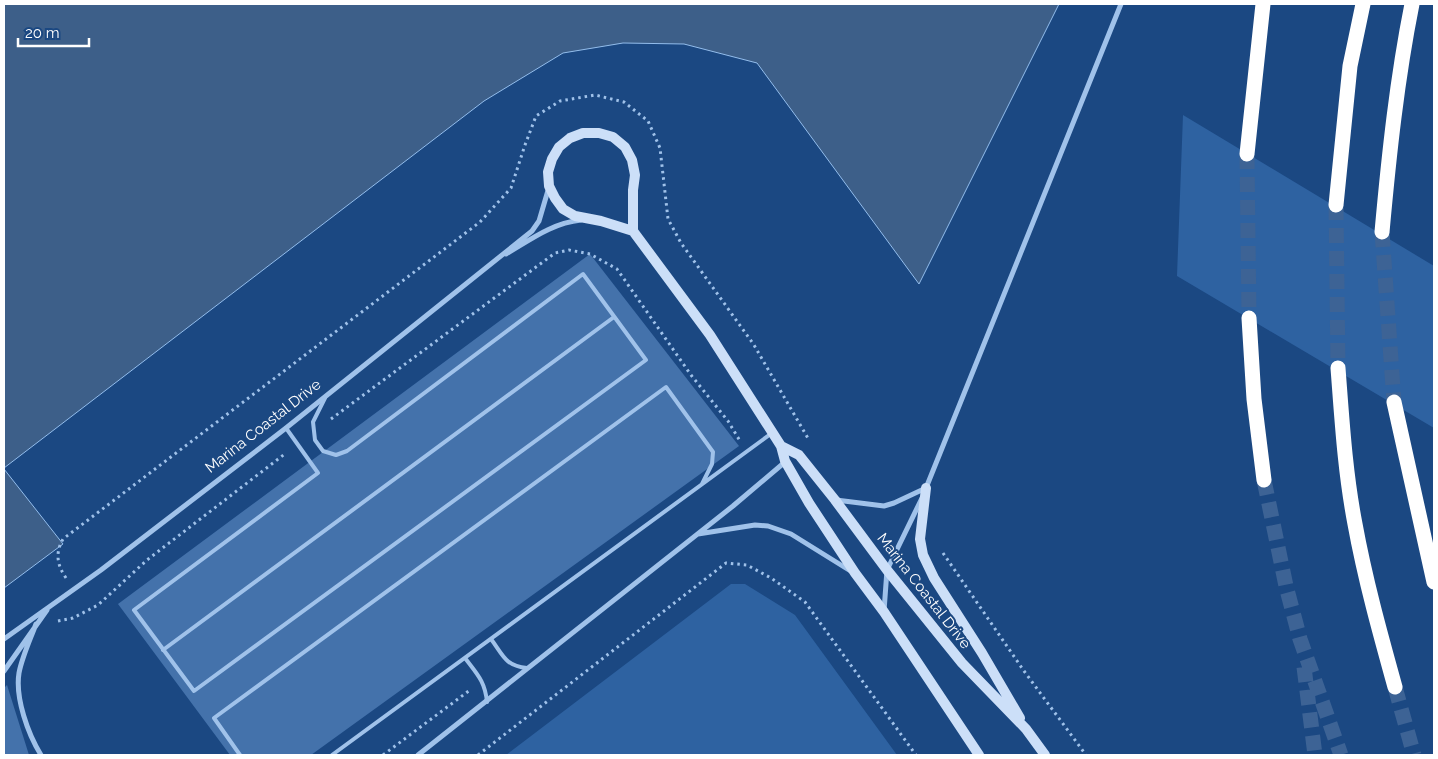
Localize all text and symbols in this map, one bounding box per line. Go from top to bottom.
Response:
scale bar [18,15,89,47]
text: 20 m [25,24,60,42]
street label: Marina Coastal Drive [202,375,324,477]
street label: Marina Coastal Drive [873,530,975,652]

